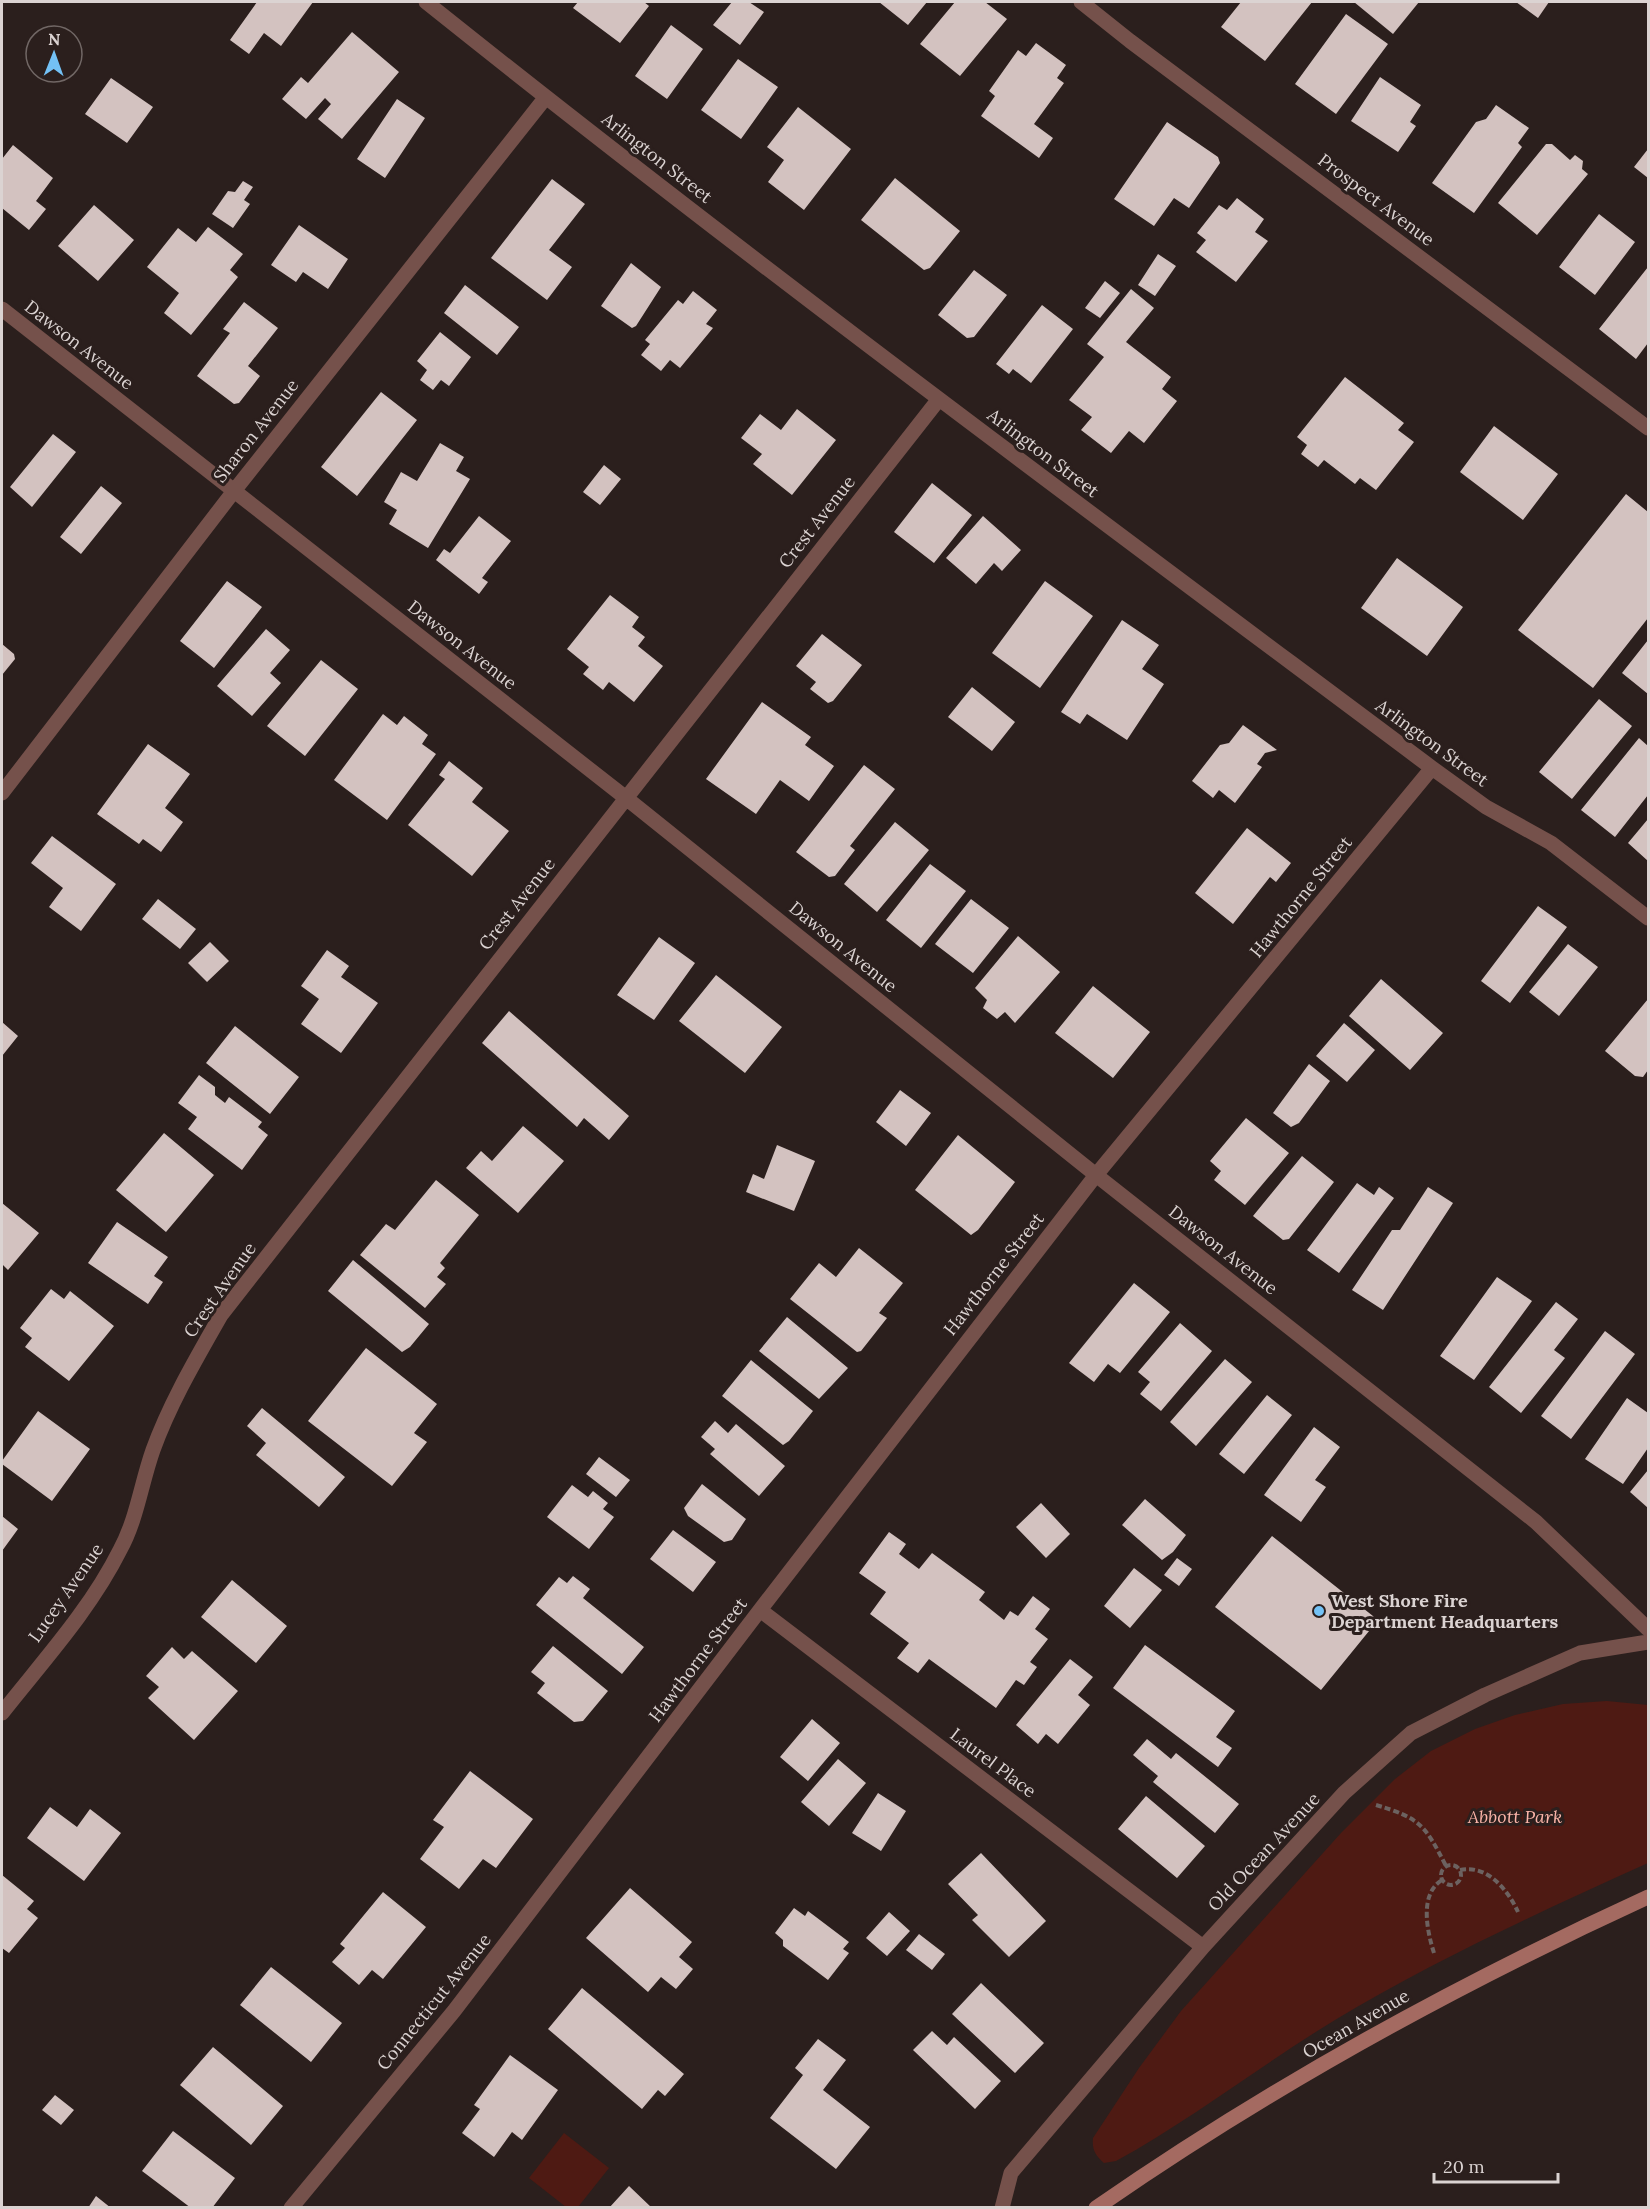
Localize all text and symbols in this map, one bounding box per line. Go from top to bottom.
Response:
north arrow [24,24,84,84]
text: N [48,29,61,49]
street label: Arlington Street [597,107,717,208]
street label: Prospect Avenue [1313,148,1439,251]
street label: Dawson Avenue [20,295,139,395]
street label: Sharon Avenue [208,374,303,487]
street label: Arlington Street [982,402,1104,502]
street label: Crest Avenue [773,471,860,573]
street label: Dawson Avenue [403,595,522,695]
street label: Arlington Street [1371,693,1493,791]
street label: Hawthorne Street [1245,831,1357,962]
street label: Crest Avenue [473,853,560,955]
street label: Dawson Avenue [785,896,902,997]
street label: Dawson Avenue [1164,1200,1283,1300]
street label: Hawthorne Street [938,1208,1049,1340]
street label: Crest Avenue [178,1237,261,1342]
street label: Lucey Avenue [23,1539,108,1647]
place label: West Shore Fire Department Headquarters [1331,1589,1559,1633]
street label: Hawthorne Street [643,1593,752,1726]
marker: West Shore Fire Department Headquarters [1312,1604,1326,1618]
street label: Laurel Place [946,1723,1041,1803]
street label: Old Ocean Avenue [1203,1787,1325,1916]
park label: Abbott Park [1467,1805,1562,1828]
street label: Connecticut Avenue [371,1928,496,2075]
street label: Ocean Avenue [1298,1984,1413,2063]
scale bar [1434,2146,1558,2184]
text: 20 m [1443,2155,1485,2178]

